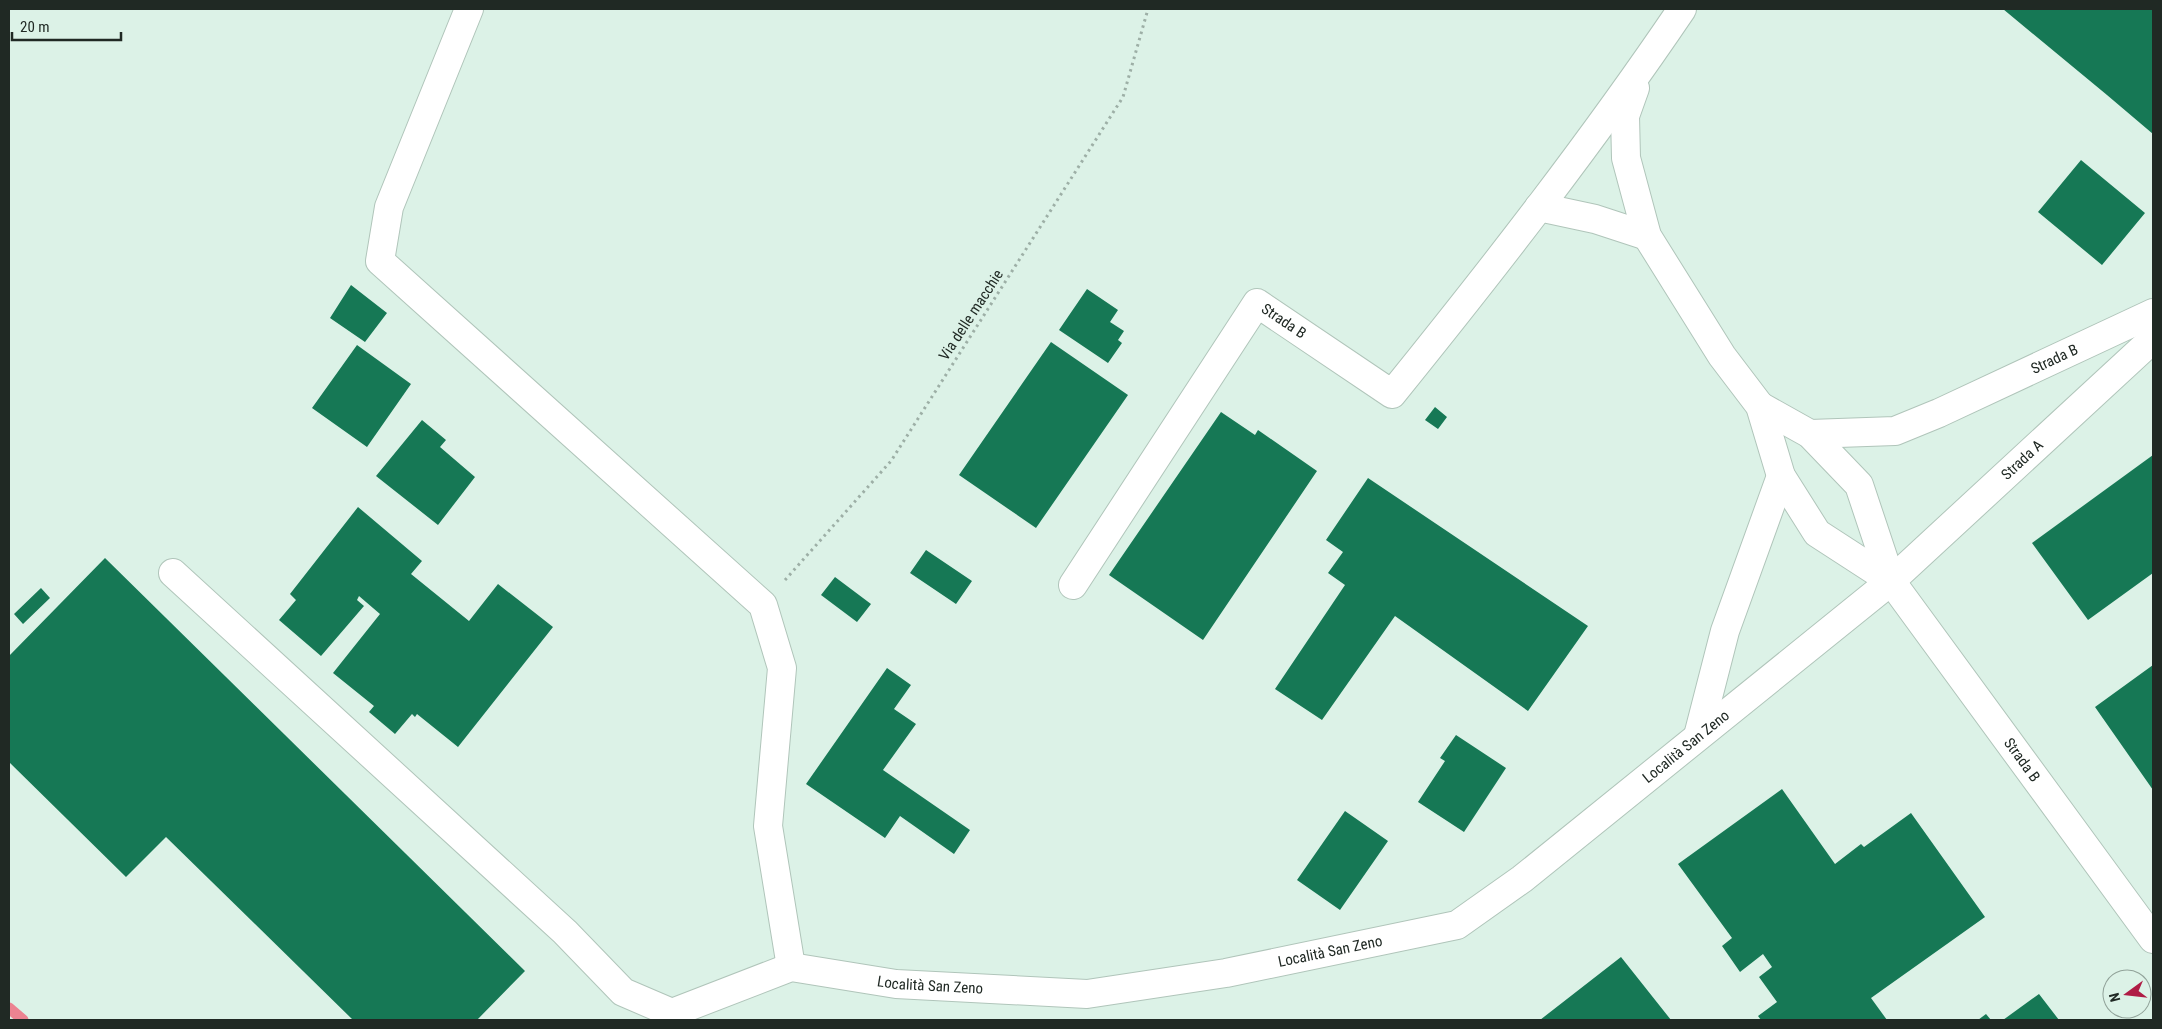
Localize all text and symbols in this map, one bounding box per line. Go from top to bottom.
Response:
scale bar [12,10,121,42]
text: 20 m [20,18,50,36]
street label: Via delle macchie [935,266,1007,364]
street label: Strada B [1258,300,1310,342]
street label: Strada B [2028,340,2081,378]
street label: Strada A [1997,436,2047,484]
street label: Località San Zeno [1639,706,1733,787]
street label: Strada B [2000,734,2044,785]
street label: Località San Zeno [1276,932,1384,971]
north arrow [2102,969,2152,1019]
street label: Località San Zeno [876,972,984,998]
text: N [2106,991,2123,1004]

